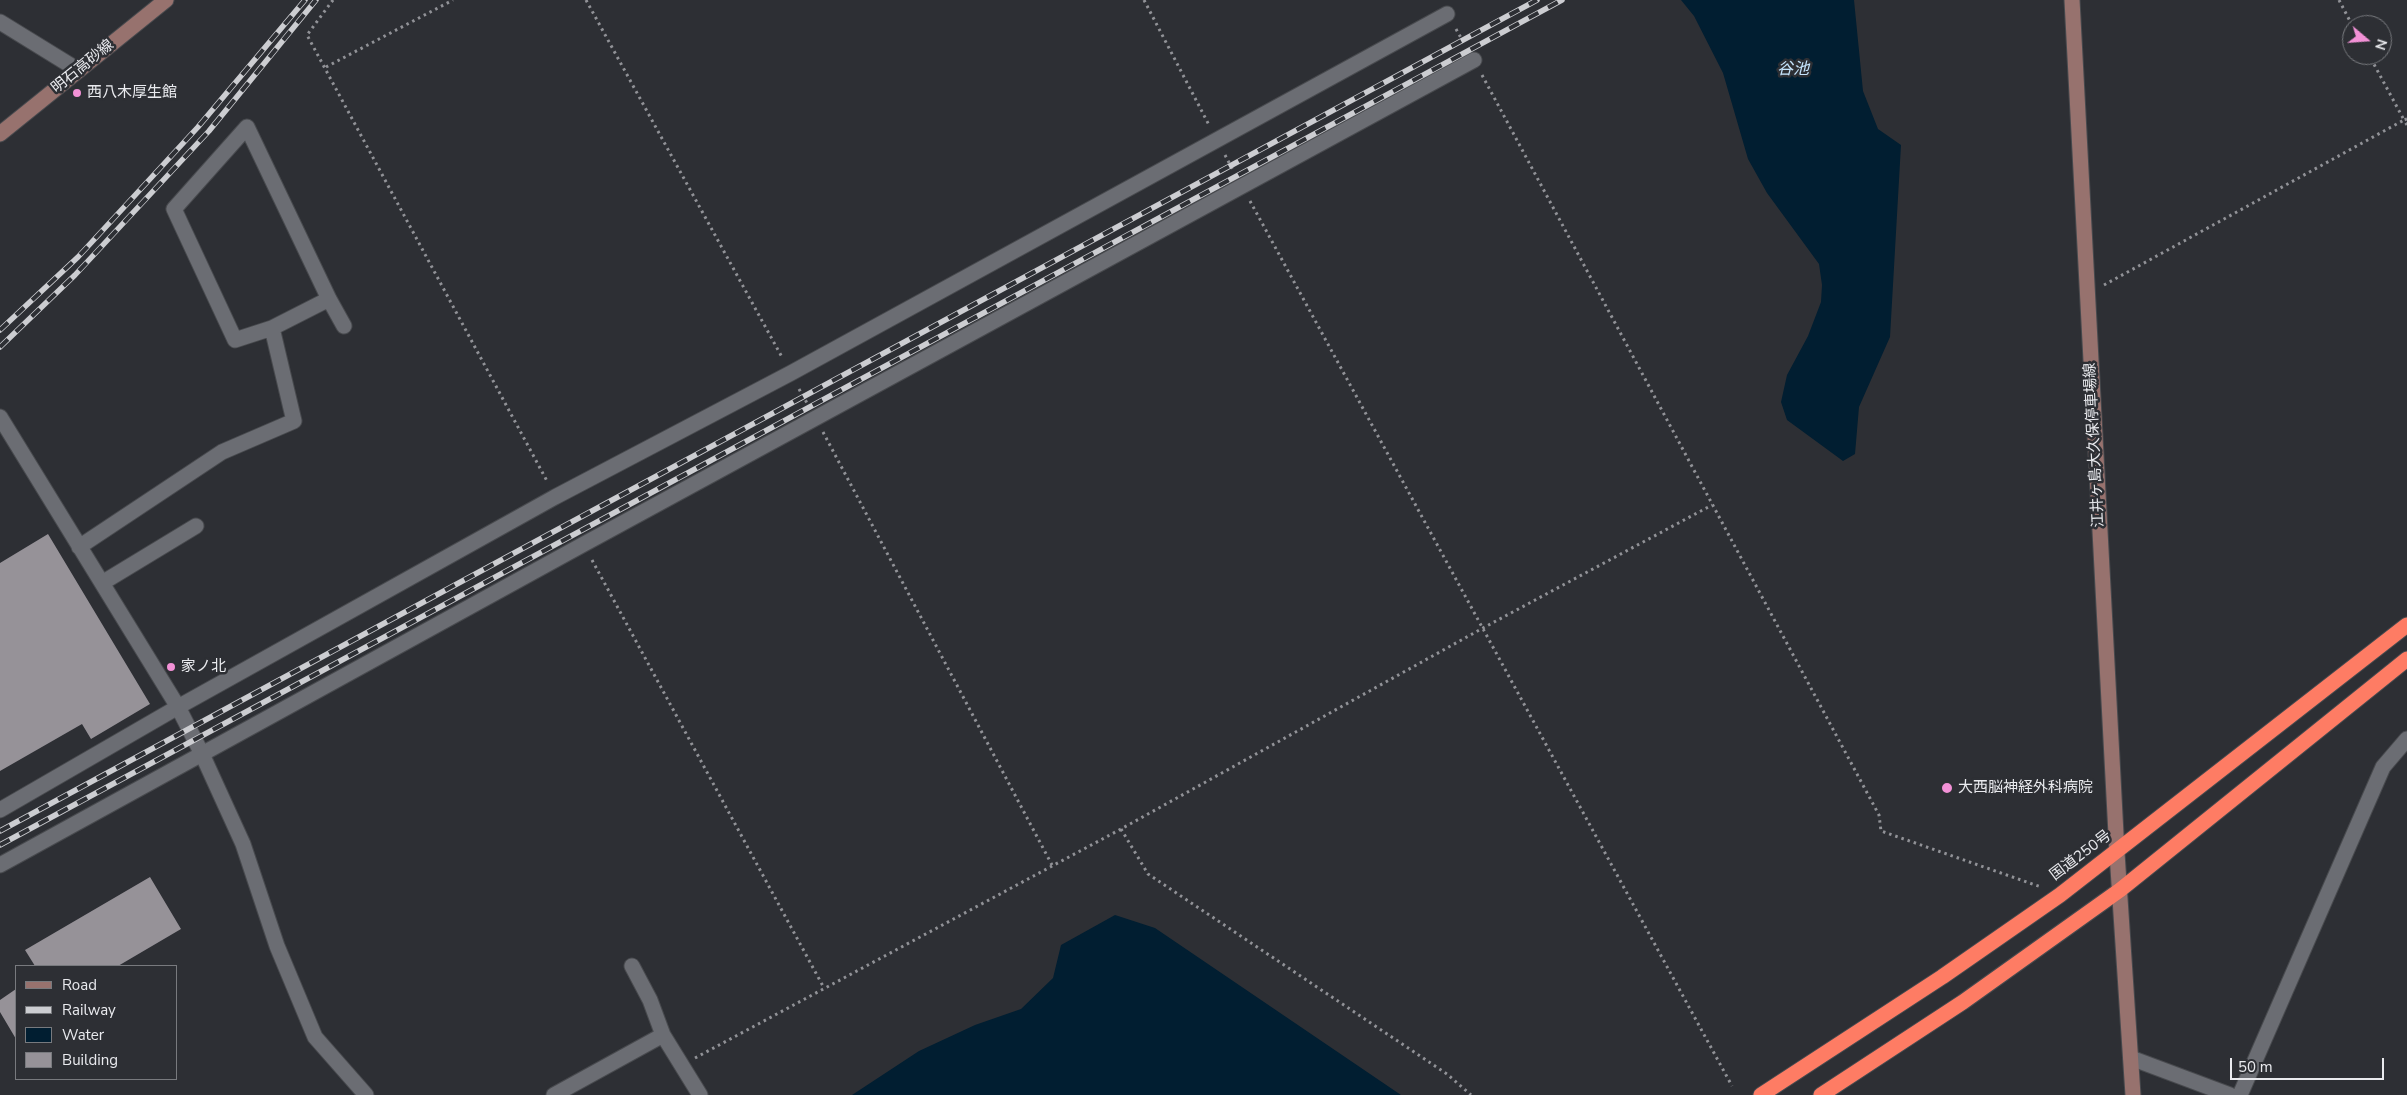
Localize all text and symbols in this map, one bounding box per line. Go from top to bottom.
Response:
north arrow [2342,15,2392,65]
street label: 明石高砂線 [48,36,118,98]
text: N [2370,37,2391,52]
water label: 谷池 [1777,60,1809,80]
place label: 西八木厚生館 [87,84,177,102]
marker: 西八木厚生館 [71,87,83,99]
street label: 江井ヶ島大久保停車場線 [2082,362,2108,528]
place label: 家ノ北 [181,658,226,676]
marker: 家ノ北 [165,661,177,673]
place label: 大西脳神経外科病院 [1958,779,2093,797]
marker: 大西脳神経外科病院 [1940,781,1954,795]
street label: 国道250号 [2047,827,2115,885]
legend [15,965,178,1080]
text: Road [62,975,97,995]
text: Railway [62,1000,116,1020]
text: Water [62,1025,104,1045]
scale bar [2232,1048,2386,1080]
text: Building [62,1050,118,1070]
text: 50 m [2238,1057,2273,1077]

